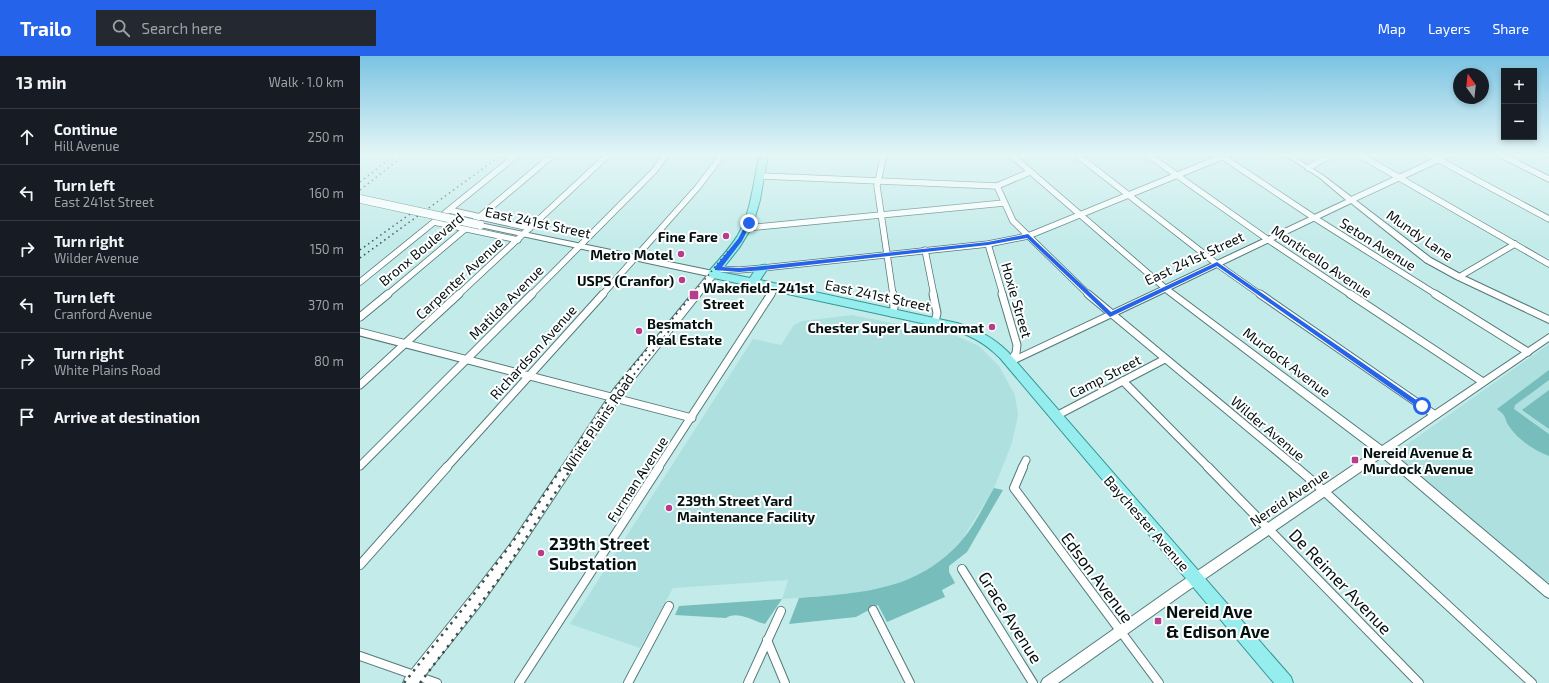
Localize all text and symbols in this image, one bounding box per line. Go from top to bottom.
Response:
search box [96,10,376,46]
text: Trailo [20,17,72,40]
icon: search [110,17,132,39]
text: Search here [142,19,222,37]
text: Map [1378,20,1406,37]
text: Layers [1428,20,1470,37]
text: Share [1492,20,1529,37]
north arrow [1453,68,1489,104]
map controls [1501,68,1537,140]
button: + [1501,68,1537,104]
text: 13 min [16,72,67,92]
text: Walk · 1.0 km [269,74,344,90]
button: − [1501,104,1537,140]
text: Continue [54,120,117,138]
icon: ahead [16,126,38,148]
text: 250 m [308,129,344,145]
text: Hill Avenue [54,138,119,154]
text: Turn left [54,176,115,194]
icon: left [16,182,38,204]
text: 160 m [309,185,344,201]
text: East 241st Street [54,194,154,210]
street label: East 241st Street [484,202,592,242]
street label: Mundy Lane [1384,206,1456,264]
street label: Bronx Boulevard [375,209,467,289]
route end [740,214,758,232]
street label: Seton Avenue [1337,214,1419,274]
street label: Monticello Avenue [1269,221,1375,301]
place label: Fine Fare [658,228,718,245]
street label: East 241st Street [1142,228,1246,288]
marker: Fine Fare [721,231,731,241]
text: Turn right [54,232,124,250]
street label: Carpenter Avenue [412,233,506,323]
icon: right [16,238,38,260]
text: 150 m [310,241,344,257]
place label: Metro Motel [590,246,673,263]
marker: Metro Motel [676,249,686,259]
text: Wilder Avenue [54,250,139,266]
street label: Hoxie Street [998,260,1036,340]
street label: Matilda Avenue [465,261,547,343]
place label: USPS (Cranfor) [577,272,674,289]
marker: USPS (Cranfor) [677,275,687,285]
street label: East 241st Street [824,275,932,315]
place label: Wakefield–241st Street [703,279,814,312]
text: Turn left [54,288,115,306]
marker: Wakefield–241st Street [688,289,700,301]
icon: left [16,294,38,316]
text: 370 m [308,297,344,313]
street label: Richardson Avenue [486,301,580,403]
text: Cranford Avenue [54,306,152,322]
place label: Besmatch Real Estate [647,315,722,348]
place label: Chester Super Laundromat [807,319,984,336]
marker: Chester Super Laundromat [987,322,997,332]
street label: Murdock Avenue [1240,324,1334,400]
marker: Besmatch Real Estate [634,326,644,336]
text: Turn right [54,344,124,362]
icon: right [16,350,38,372]
street label: Camp Street [1066,351,1144,401]
text: 80 m [314,353,344,369]
text: White Plains Road [54,362,161,378]
street label: White Plains Road [559,371,637,475]
street label: Wilder Avenue [1228,392,1308,464]
route start [1413,397,1431,415]
icon: arrive [16,406,38,428]
text: Arrive at destination [54,408,200,426]
street label: Furman Avenue [603,433,671,525]
place label: Nereid Avenue & Murdock Avenue [1363,444,1473,477]
marker: Nereid Avenue & Murdock Avenue [1350,455,1360,465]
street label: Nereid Avenue [1246,464,1332,530]
street label: Baychester Avenue [1101,472,1193,574]
place label: 239th Street Yard Maintenance Facility [677,492,815,525]
marker: 239th Street Yard Maintenance Facility [664,503,674,513]
street label: De Reimer Avenue [1286,524,1396,638]
street label: Edson Avenue [1058,528,1138,626]
place label: 239th Street Substation [549,533,650,573]
marker: 239th Street Substation [536,548,546,558]
street label: Grace Avenue [975,567,1047,667]
place label: Nereid Ave & Edison Ave [1166,601,1270,641]
marker: Nereid Ave & Edison Ave [1153,616,1163,626]

